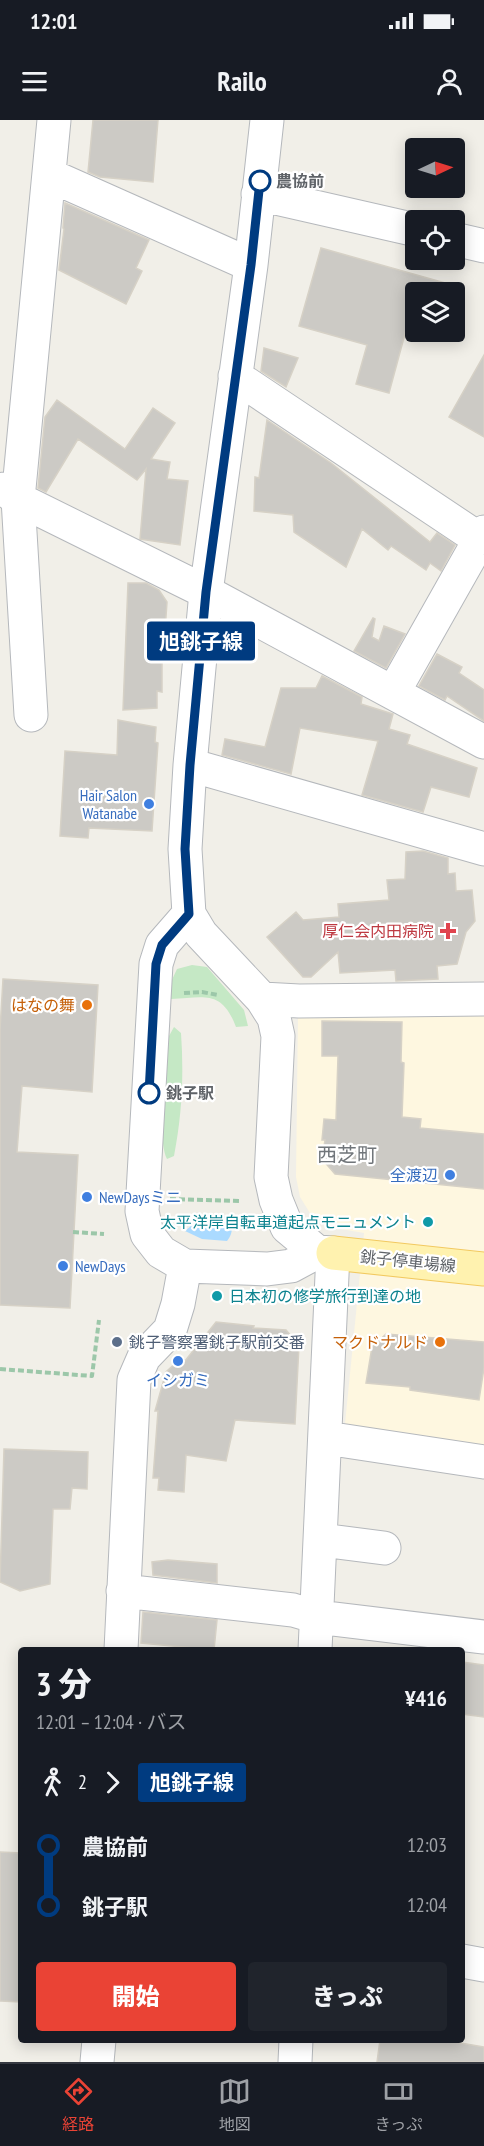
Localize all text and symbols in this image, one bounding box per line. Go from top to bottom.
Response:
text: 12:01 [30,7,78,35]
text: Railo [217,64,267,98]
icon: menu [18,65,51,98]
icon: person [433,65,466,98]
north arrow [405,138,465,198]
map controls [405,138,465,342]
marker: 農協前 [249,170,271,192]
place label: 農協前 [276,171,324,191]
button: locate [405,210,465,270]
button: layers [405,282,465,342]
line badge: 旭銚子線 [159,622,243,660]
text: 旭銚子線 [159,628,243,655]
place label: Hair Salon Watanabe [80,785,137,823]
marker: Hair Salon Watanabe [142,797,156,811]
place label: 厚仁会内田病院 [322,921,434,941]
marker: 厚仁会内田病院 [439,922,457,940]
place label: はなの舞 [11,995,75,1015]
marker: はなの舞 [80,998,94,1012]
marker: 銚子駅 [138,1082,160,1104]
place label: 銚子駅 [166,1083,214,1103]
district label: 西芝町 [317,1142,377,1168]
place label: 全渡辺 [390,1165,438,1185]
marker: 全渡辺 [443,1168,457,1182]
place label: NewDaysミニ [99,1187,182,1207]
marker: NewDaysミニ [80,1190,94,1204]
place label: 太平洋岸自転車道起点モニュメント [160,1212,416,1232]
marker: 太平洋岸自転車道起点モニュメント [421,1215,435,1229]
street label: 銚子停車場線 [359,1246,457,1276]
place label: NewDays [75,1256,126,1276]
marker: NewDays [56,1259,70,1273]
place label: 日本初の修学旅行到達の地 [229,1286,421,1306]
marker: 日本初の修学旅行到達の地 [210,1289,224,1303]
place label: 銚子警察署銚子駅前交番 [129,1332,305,1352]
place label: マクドナルド [332,1332,428,1352]
marker: 銚子警察署銚子駅前交番 [110,1335,124,1349]
marker: マクドナルド [433,1335,447,1349]
marker: イシガミ [171,1354,185,1368]
place label: イシガミ [146,1370,210,1390]
text: 3 分 [36,1662,92,1705]
text: ¥416 [405,1684,447,1712]
text: 12:01 – 12:04 · バス [36,1709,187,1735]
icon: walk [36,1766,69,1799]
icon: forward [96,1766,129,1799]
text: 2 [78,1769,87,1795]
text: 旭銚子線 [150,1769,234,1796]
text: 12:03 [407,1832,447,1858]
text: 農協前 [82,1833,148,1861]
text: 12:04 [407,1892,447,1918]
text: 銚子駅 [82,1893,148,1921]
button: 開始 [36,1962,236,2031]
button: きっぷ [248,1962,447,2031]
tab: 経路 [62,2075,95,2135]
tab: 地図 [218,2075,251,2135]
tab: きっぷ [375,2075,422,2135]

